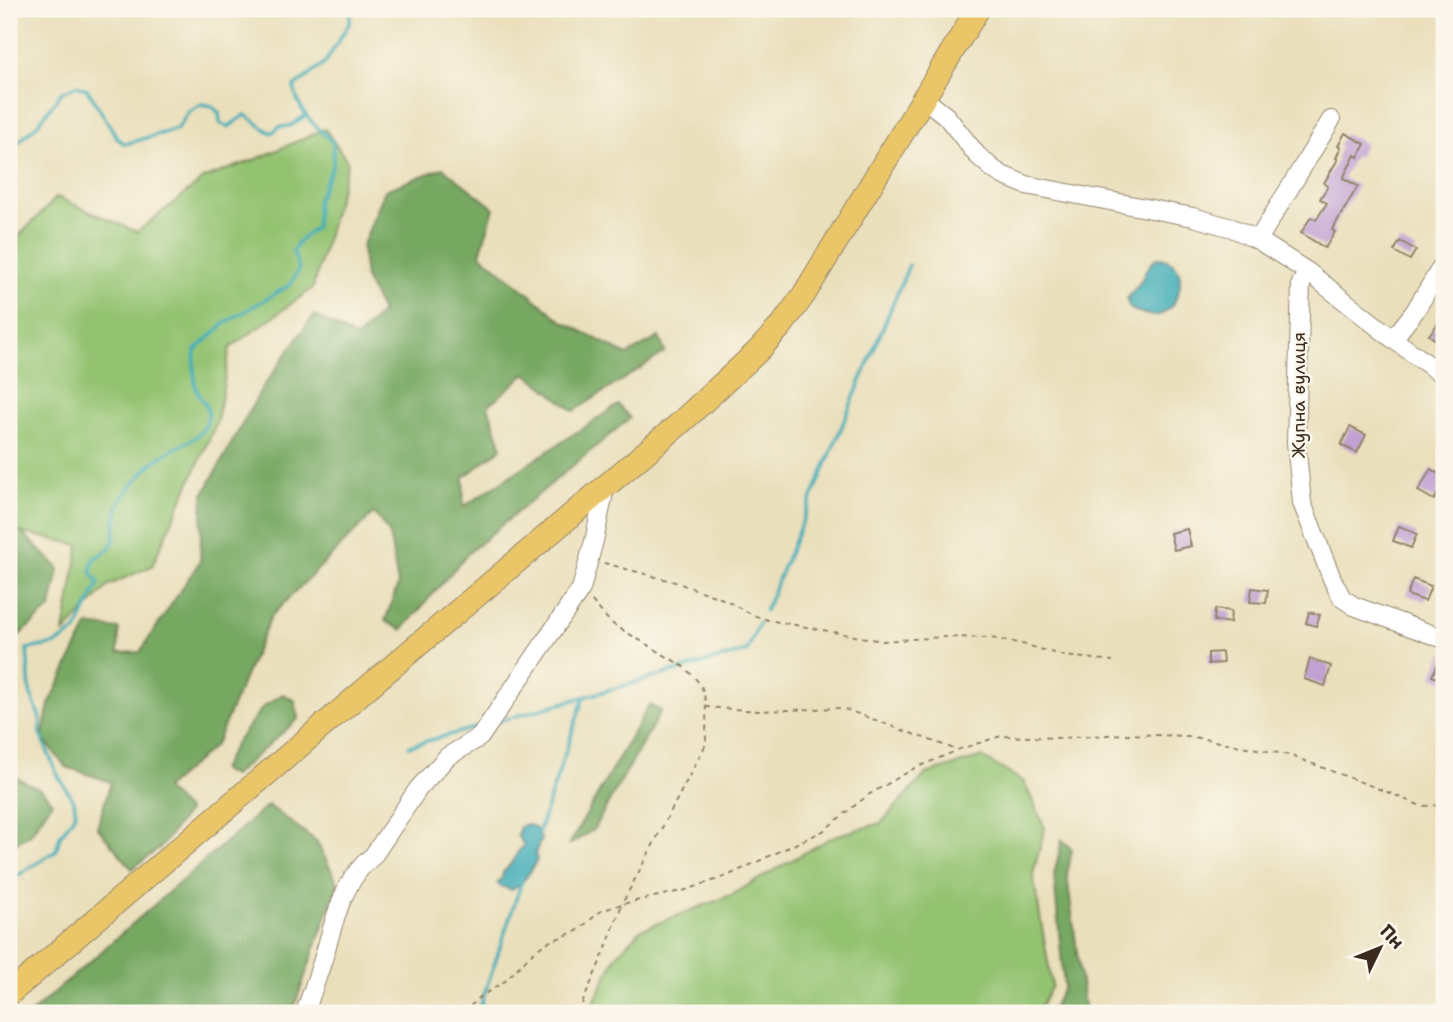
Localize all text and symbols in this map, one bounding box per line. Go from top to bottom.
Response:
street label: Жупна вулиця [1287,332,1311,458]
north arrow [1344,914,1414,984]
text: Пн [1374,919,1410,954]

